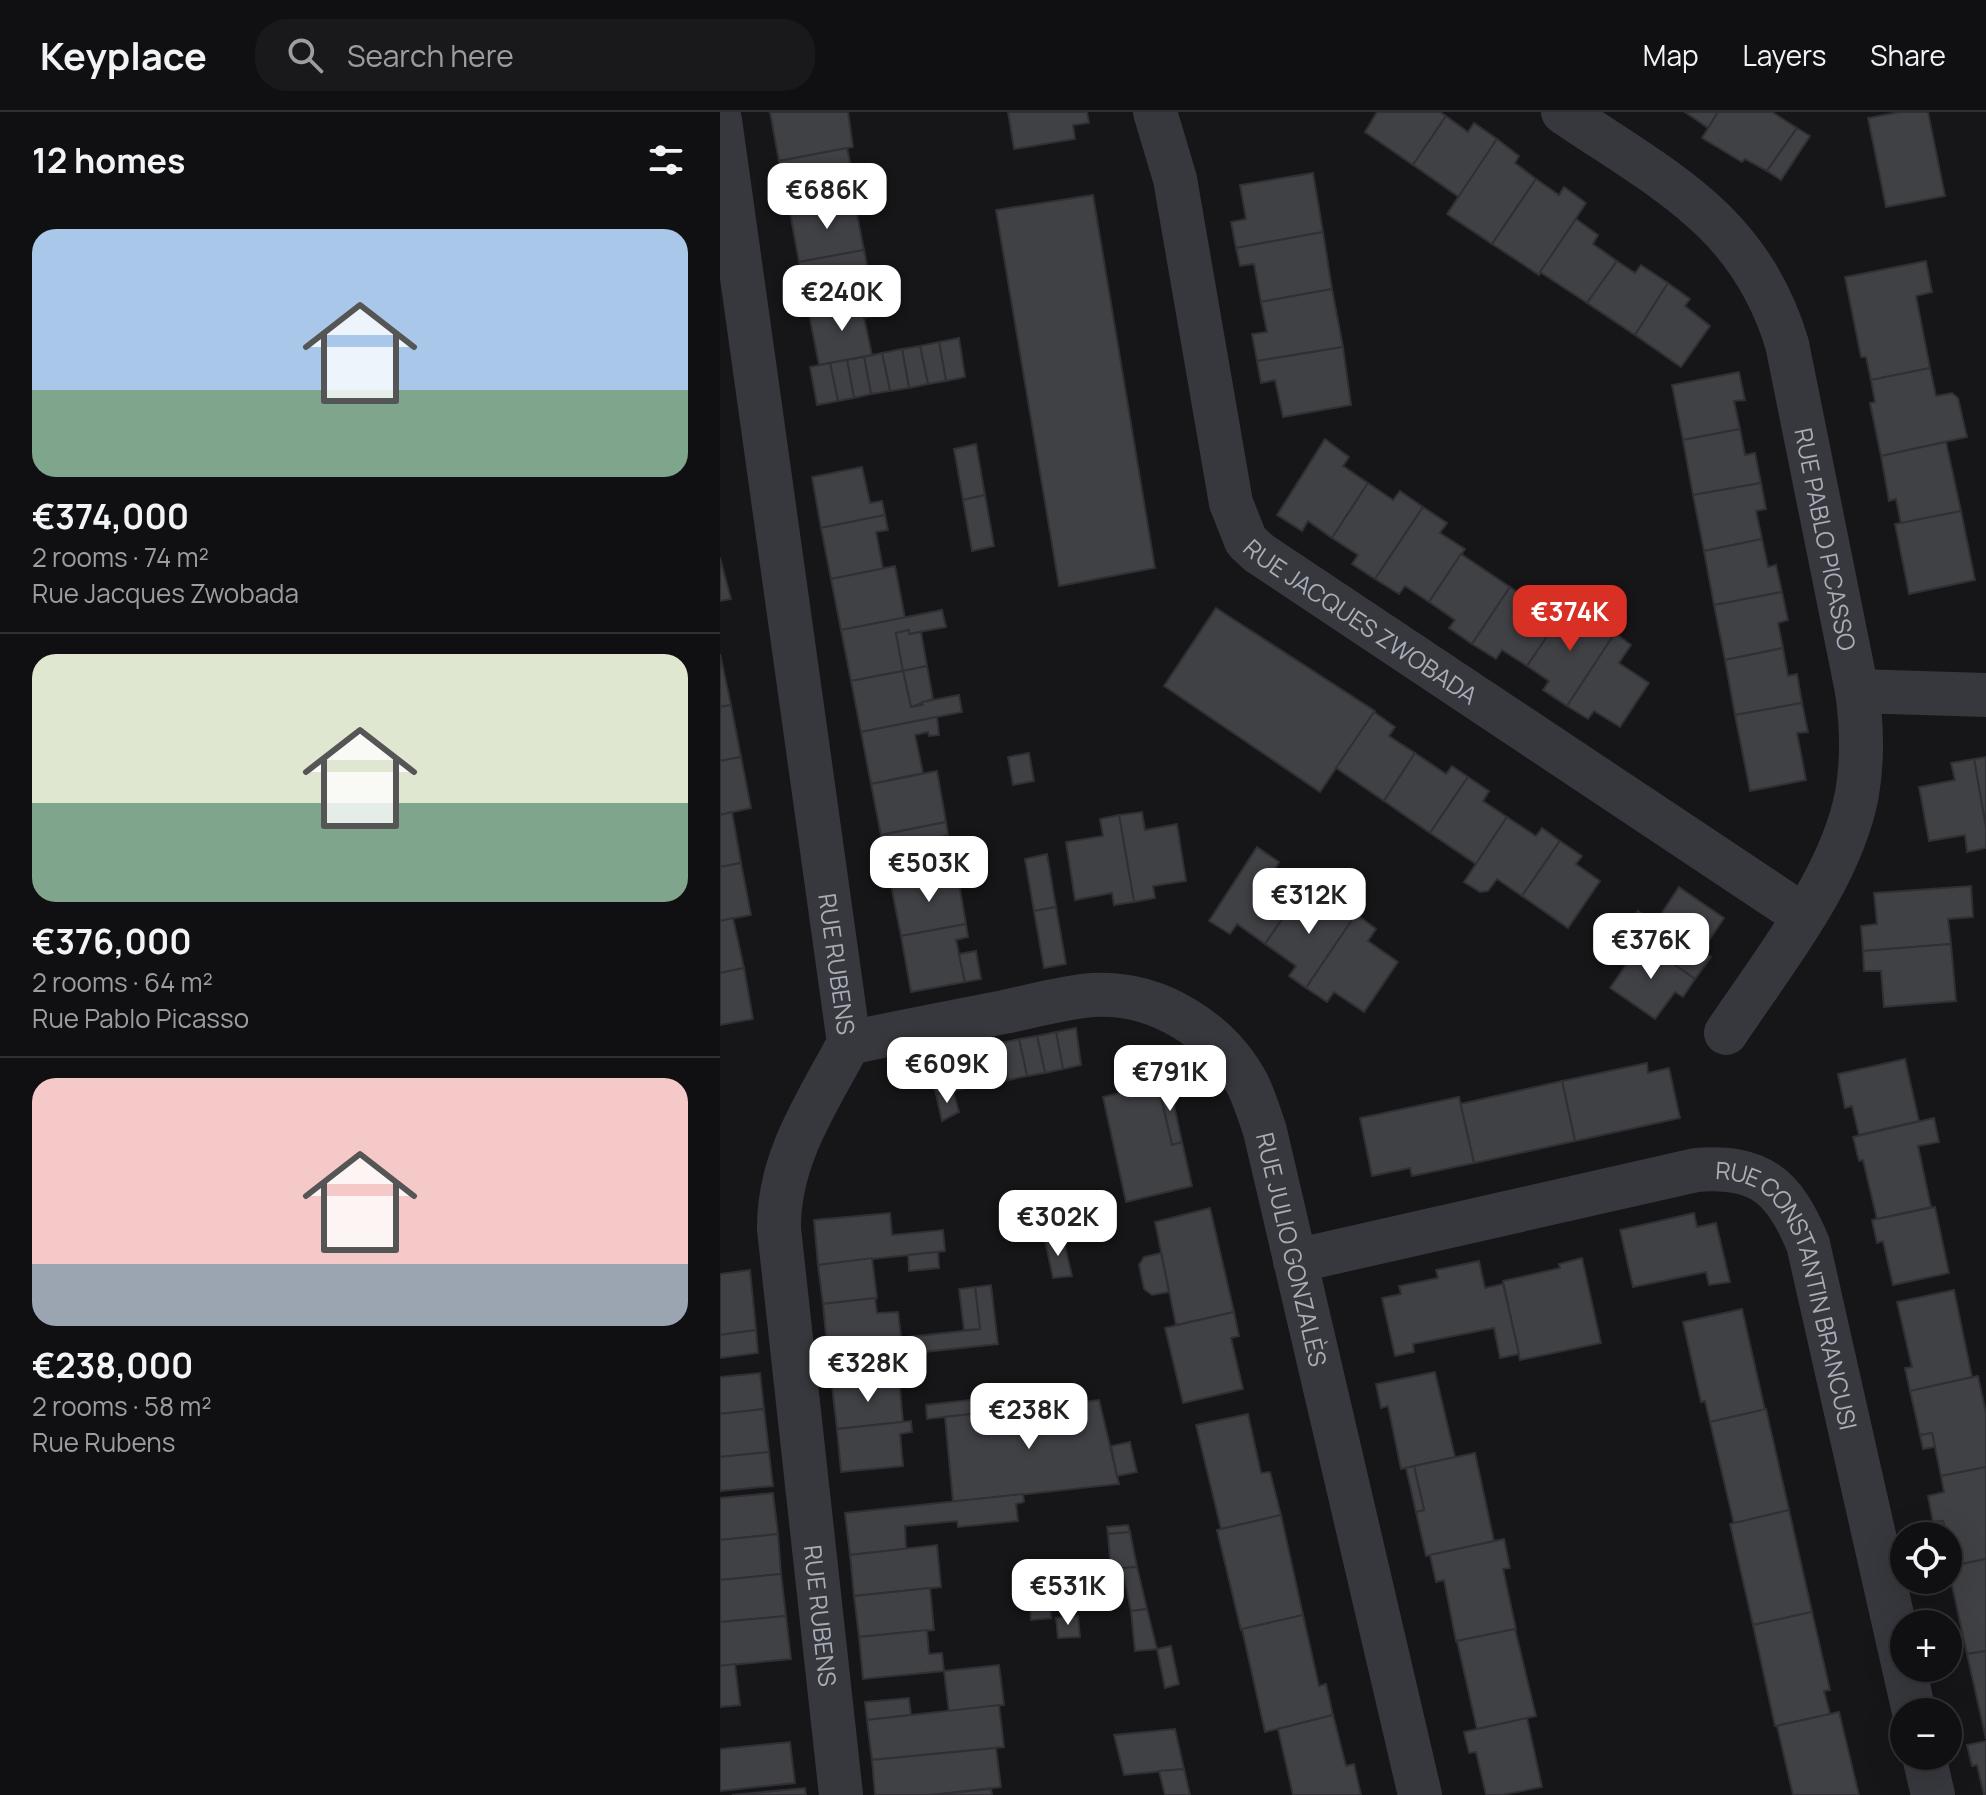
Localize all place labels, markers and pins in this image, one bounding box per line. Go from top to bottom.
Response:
pin: €686K [771,163,883,231]
pin: €240K [786,265,898,333]
pin: €374K [1514,585,1626,653]
pin: €503K [873,836,985,904]
pin: €312K [1253,868,1365,936]
pin: €376K [1595,913,1707,981]
pin: €609K [891,1037,1003,1105]
pin: €791K [1114,1045,1226,1113]
pin: €302K [1002,1190,1114,1258]
pin: €328K [812,1336,924,1404]
pin: €238K [973,1383,1085,1451]
pin: €531K [1012,1559,1124,1627]

